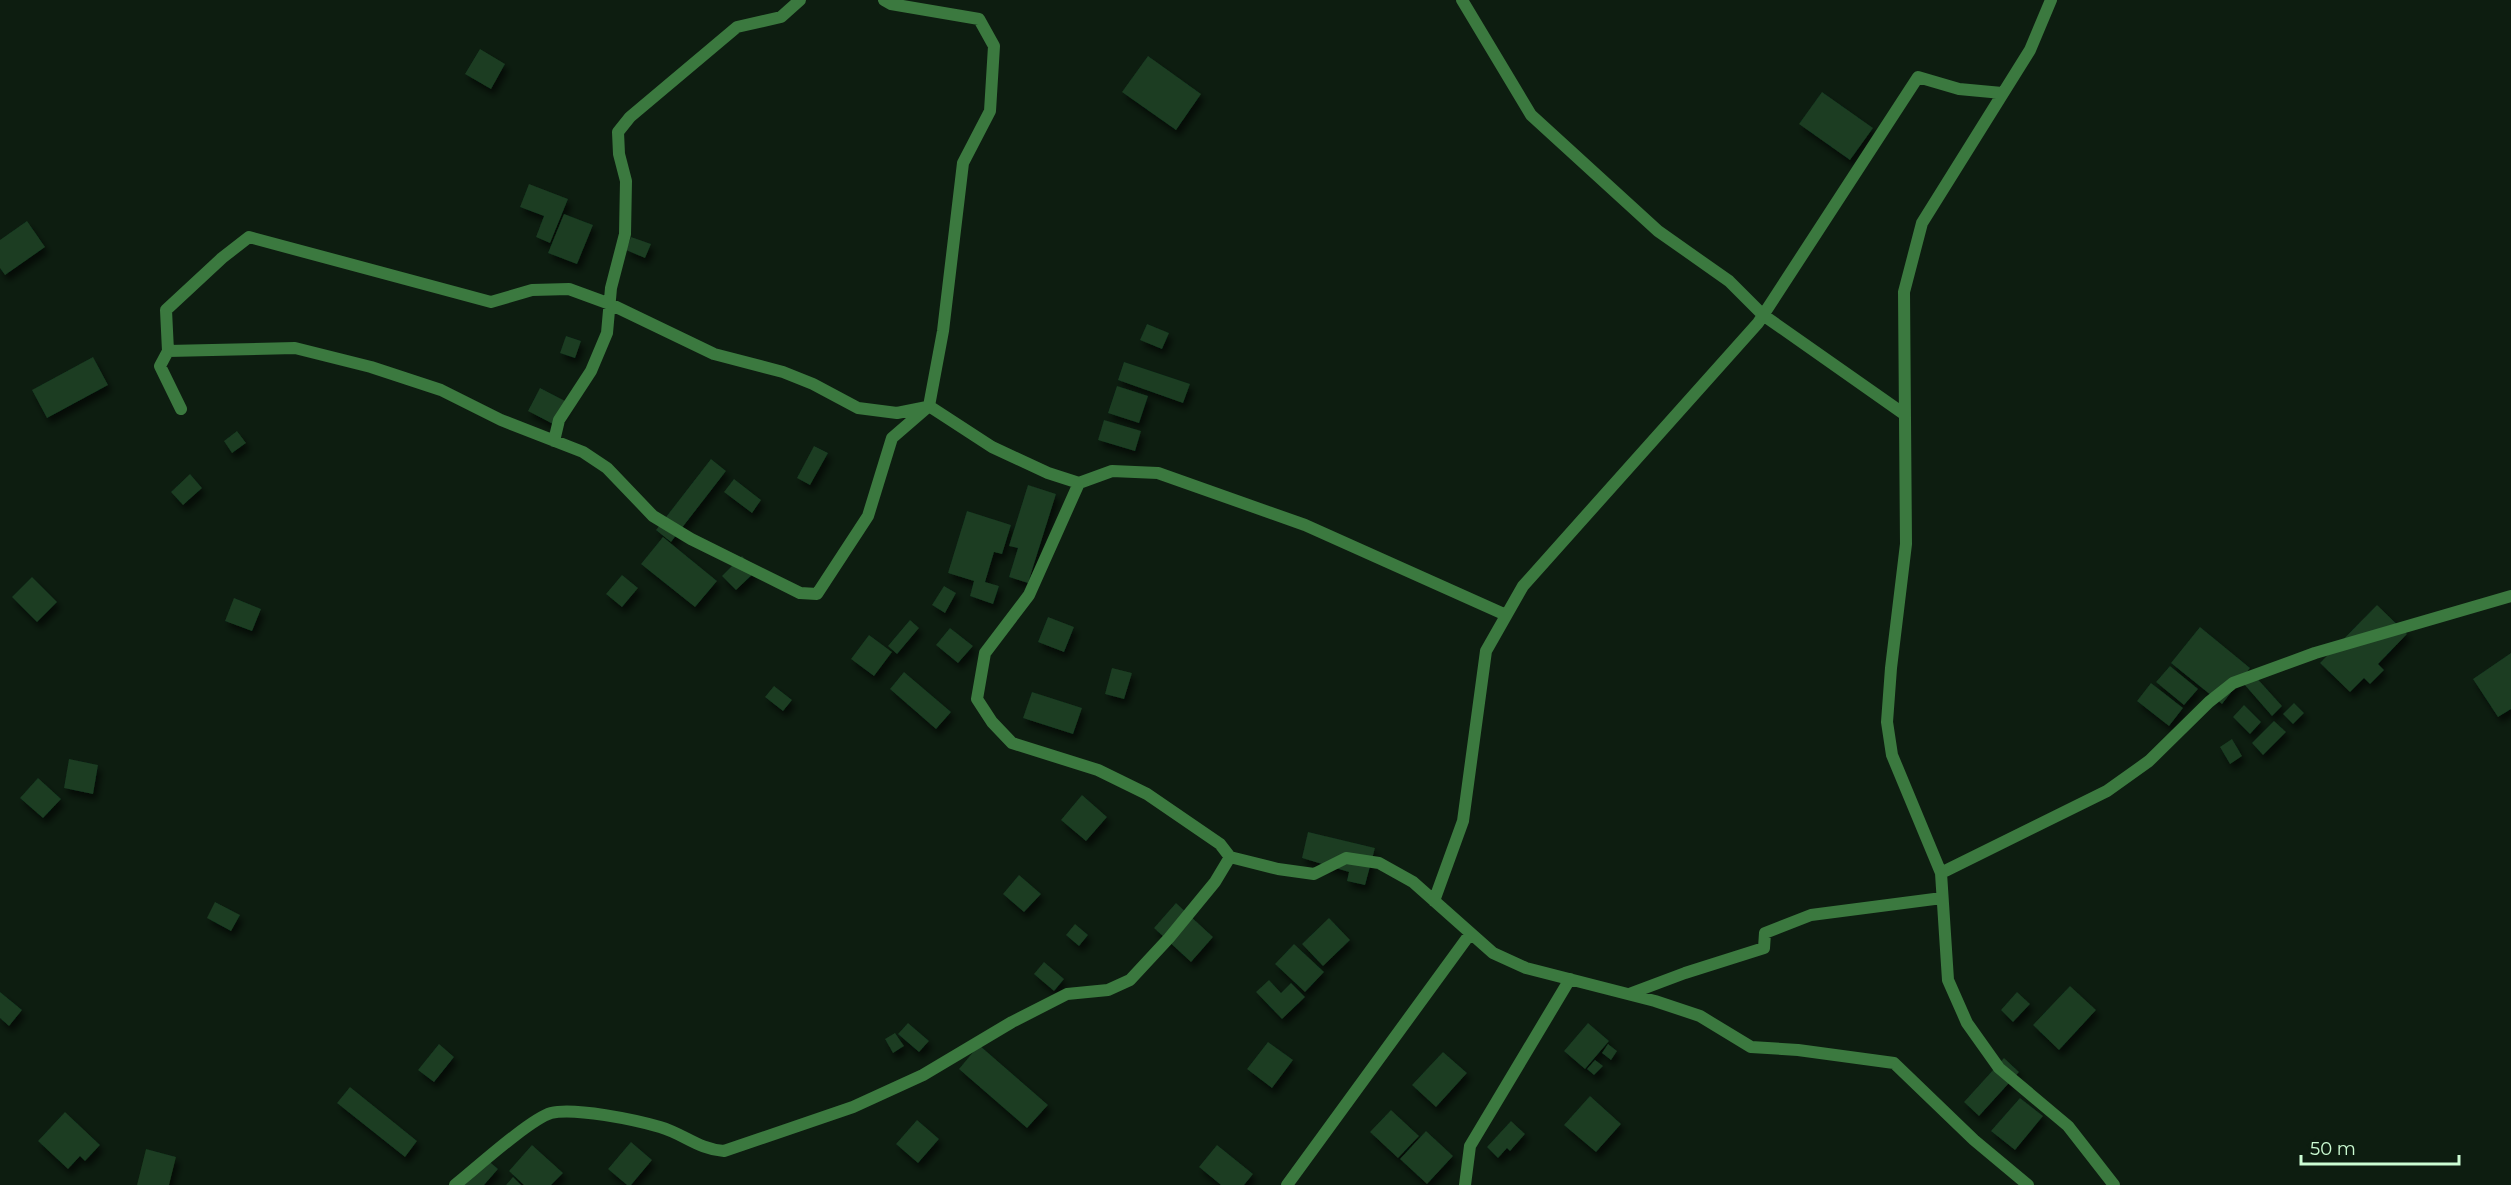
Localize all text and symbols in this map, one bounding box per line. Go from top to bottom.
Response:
scale bar [2301,1128,2458,1166]
text: 50 m [2310,1138,2356,1160]

